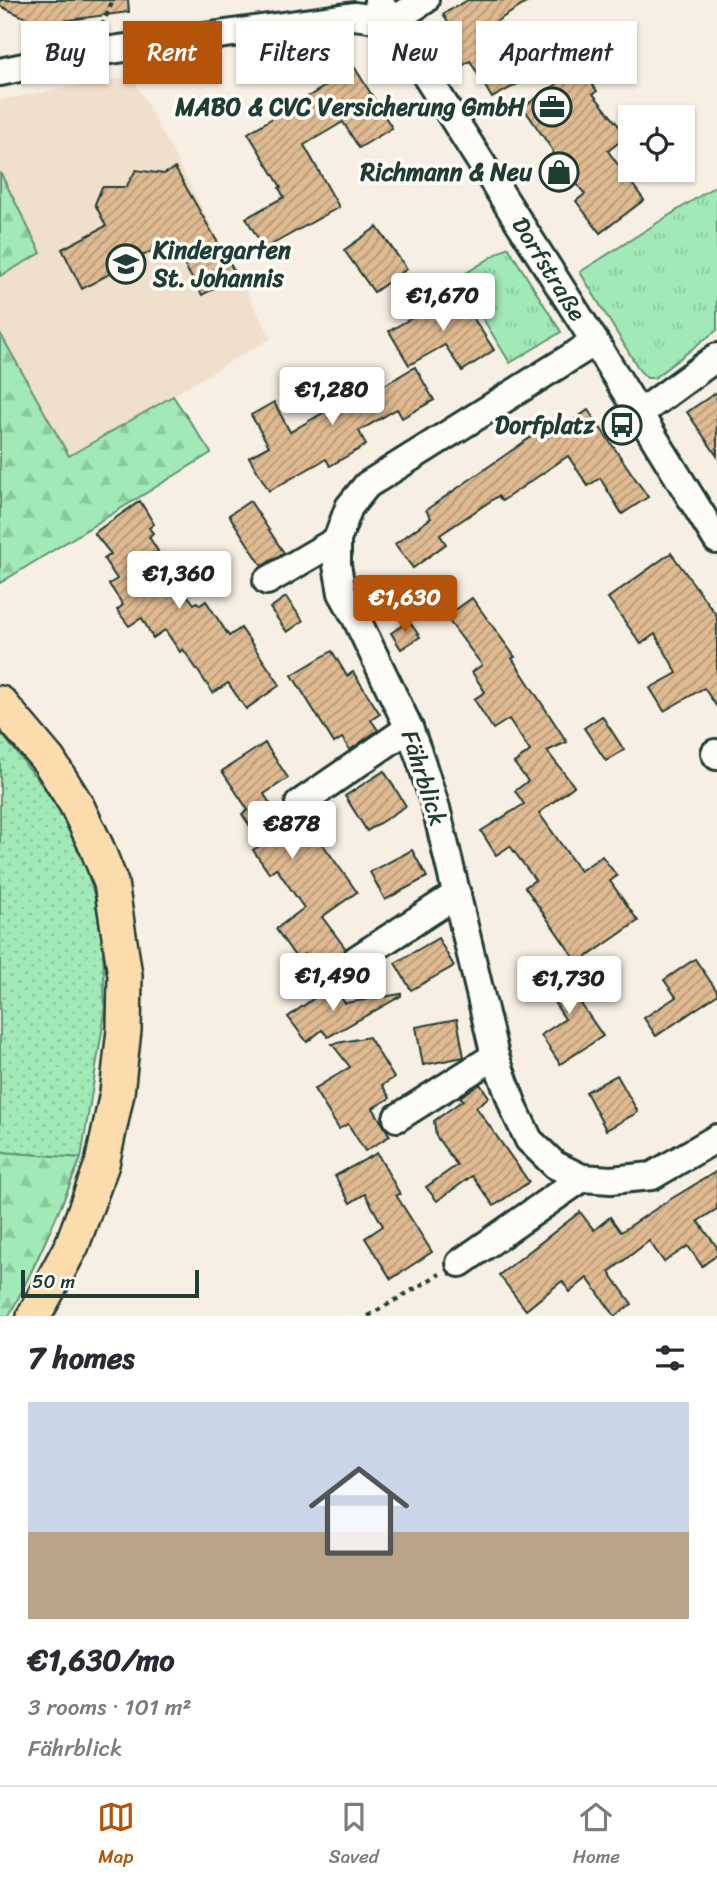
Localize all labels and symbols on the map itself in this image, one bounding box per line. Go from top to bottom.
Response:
place label: MABO & CVC Versicherung GmbH [174,86,526,128]
office icon: MABO & CVC Versicherung GmbH [531,86,573,128]
place label: Richmann & Neu [359,151,533,193]
shop icon: Richmann & Neu [538,151,580,193]
street label: Dorfstraße [500,208,598,330]
place label: Kindergarten St. Johannis [152,229,291,299]
school or university icon: Kindergarten St. Johannis [105,243,147,285]
pin: €1,670 [386,274,500,333]
pin: €1,280 [275,368,389,427]
place label: Dorfplatz [495,404,596,446]
bus stop icon: Dorfplatz [601,404,643,446]
pin: €1,360 [122,552,236,611]
pin: €1,630 [348,576,462,635]
street label: Fährblick [389,725,459,831]
pin: €878 [251,802,333,861]
pin: €1,490 [276,954,390,1013]
pin: €1,730 [512,956,626,1016]
scale bar [21,1267,200,1299]

